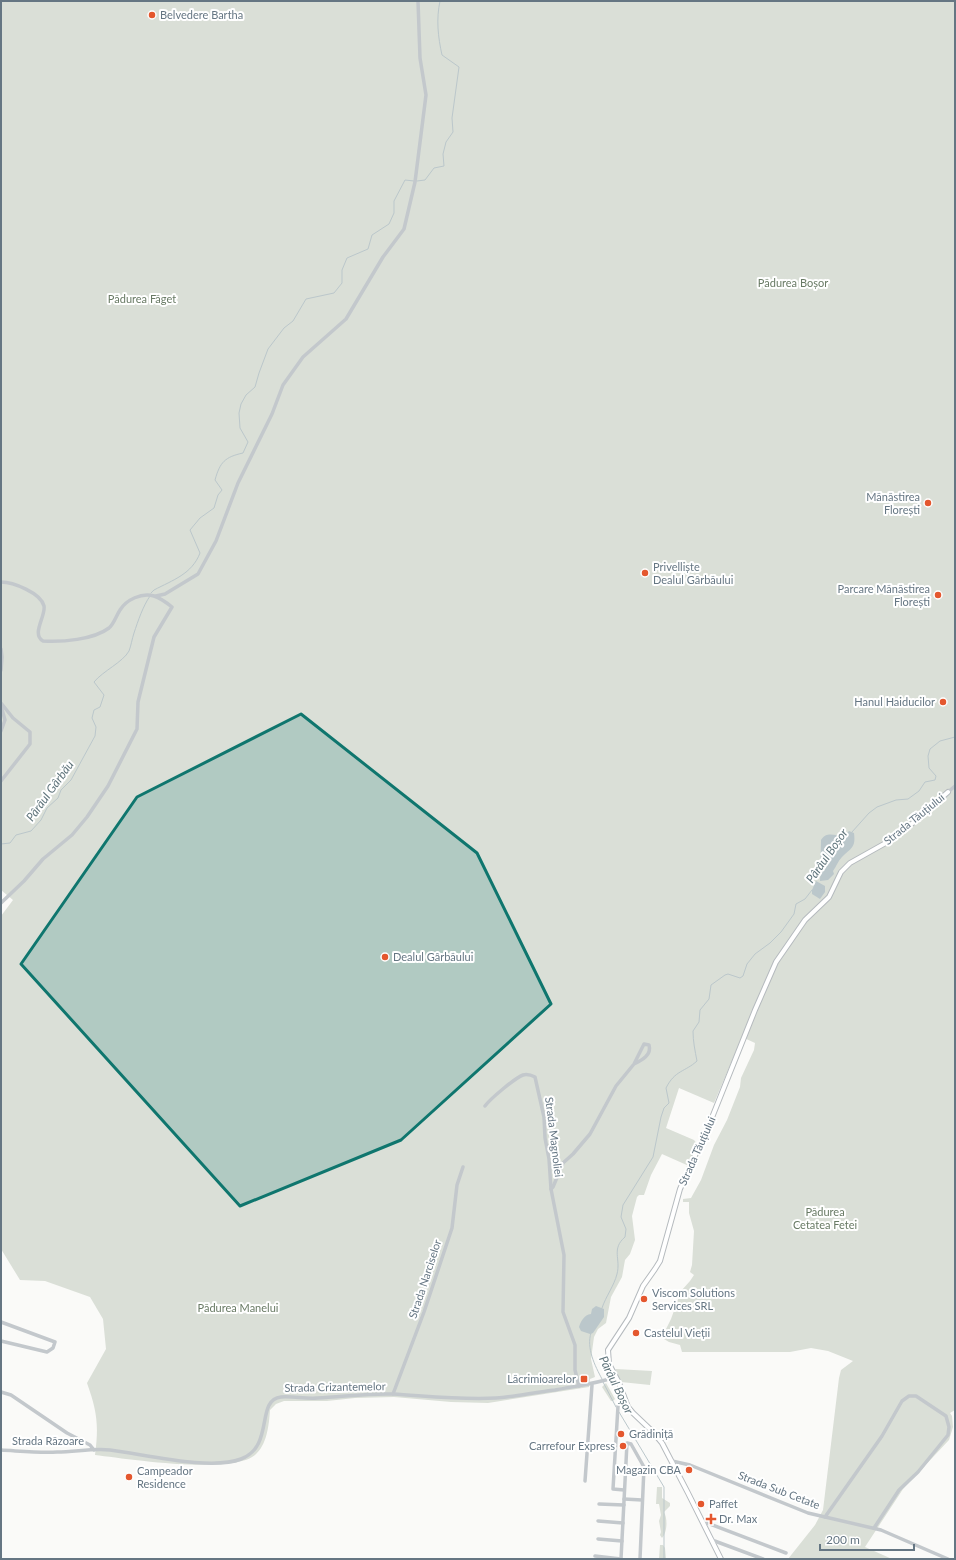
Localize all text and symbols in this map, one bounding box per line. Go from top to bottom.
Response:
place label: Belvedere Bartha [160,8,243,21]
marker: Belvedere Bartha [147,10,157,20]
park label: Pădurea Boșor [758,276,828,289]
park label: Pădurea Făget [108,292,176,305]
place label: Mănăstirea Florești [866,490,920,516]
marker: Mănăstirea Florești [923,498,933,508]
place label: Privelliște Dealul Gârbăului [653,560,734,586]
marker: Privelliște Dealul Gârbăului [640,568,650,578]
place label: Parcare Mănăstirea Florești [837,582,930,608]
marker: Parcare Mănăstirea Florești [933,590,943,600]
place label: Hanul Haiducilor [854,695,935,708]
marker: Hanul Haiducilor [938,697,948,707]
water label: Pârâul Gârbău [23,757,77,824]
street label: Strada Tăuțiului [881,790,947,847]
water label: Pârâul Boșor [802,825,851,886]
place label: Dealul Gârbăului [393,950,474,963]
marker: Dealul Gârbăului [380,952,390,962]
street label: Strada Magnoliei [543,1096,566,1178]
street label: Strada Tăuțiului [676,1114,718,1187]
park label: Pădurea Cetatea Fetei [793,1205,857,1231]
street label: Strada Narciselor [406,1238,443,1320]
place label: Viscom Solutions Services SRL [652,1286,735,1312]
marker: Viscom Solutions Services SRL [639,1294,649,1304]
park label: Pădurea Manelui [198,1301,279,1314]
place label: Castelul Vieții [644,1326,710,1339]
marker: Castelul Vieții [631,1328,641,1338]
water label: Pârâul Boșor [596,1353,637,1417]
place label: Lăcrimioarelor [507,1372,576,1385]
marker: Lăcrimioarelor [579,1374,589,1384]
street label: Strada Crizantemelor [284,1379,386,1394]
place label: Grădiniță [629,1427,673,1440]
marker: Grădiniță [616,1429,626,1439]
street label: Strada Răzoare [12,1434,84,1447]
place label: Carrefour Express [529,1439,615,1452]
marker: Carrefour Express [618,1441,628,1451]
place label: Magazin CBA [616,1463,682,1476]
place label: Campeador Residence [137,1464,193,1490]
marker: Magazin CBA [684,1465,694,1475]
street label: Strada Sub Cetate [736,1468,822,1511]
marker: Campeador Residence [124,1472,134,1482]
place label: Paffet [709,1497,738,1510]
marker: Paffet [696,1499,706,1509]
place label: Dr. Max [719,1512,758,1525]
marker: Dr. Max [706,1514,716,1524]
scale bar [820,1526,914,1552]
text: 200 m [826,1532,860,1547]

